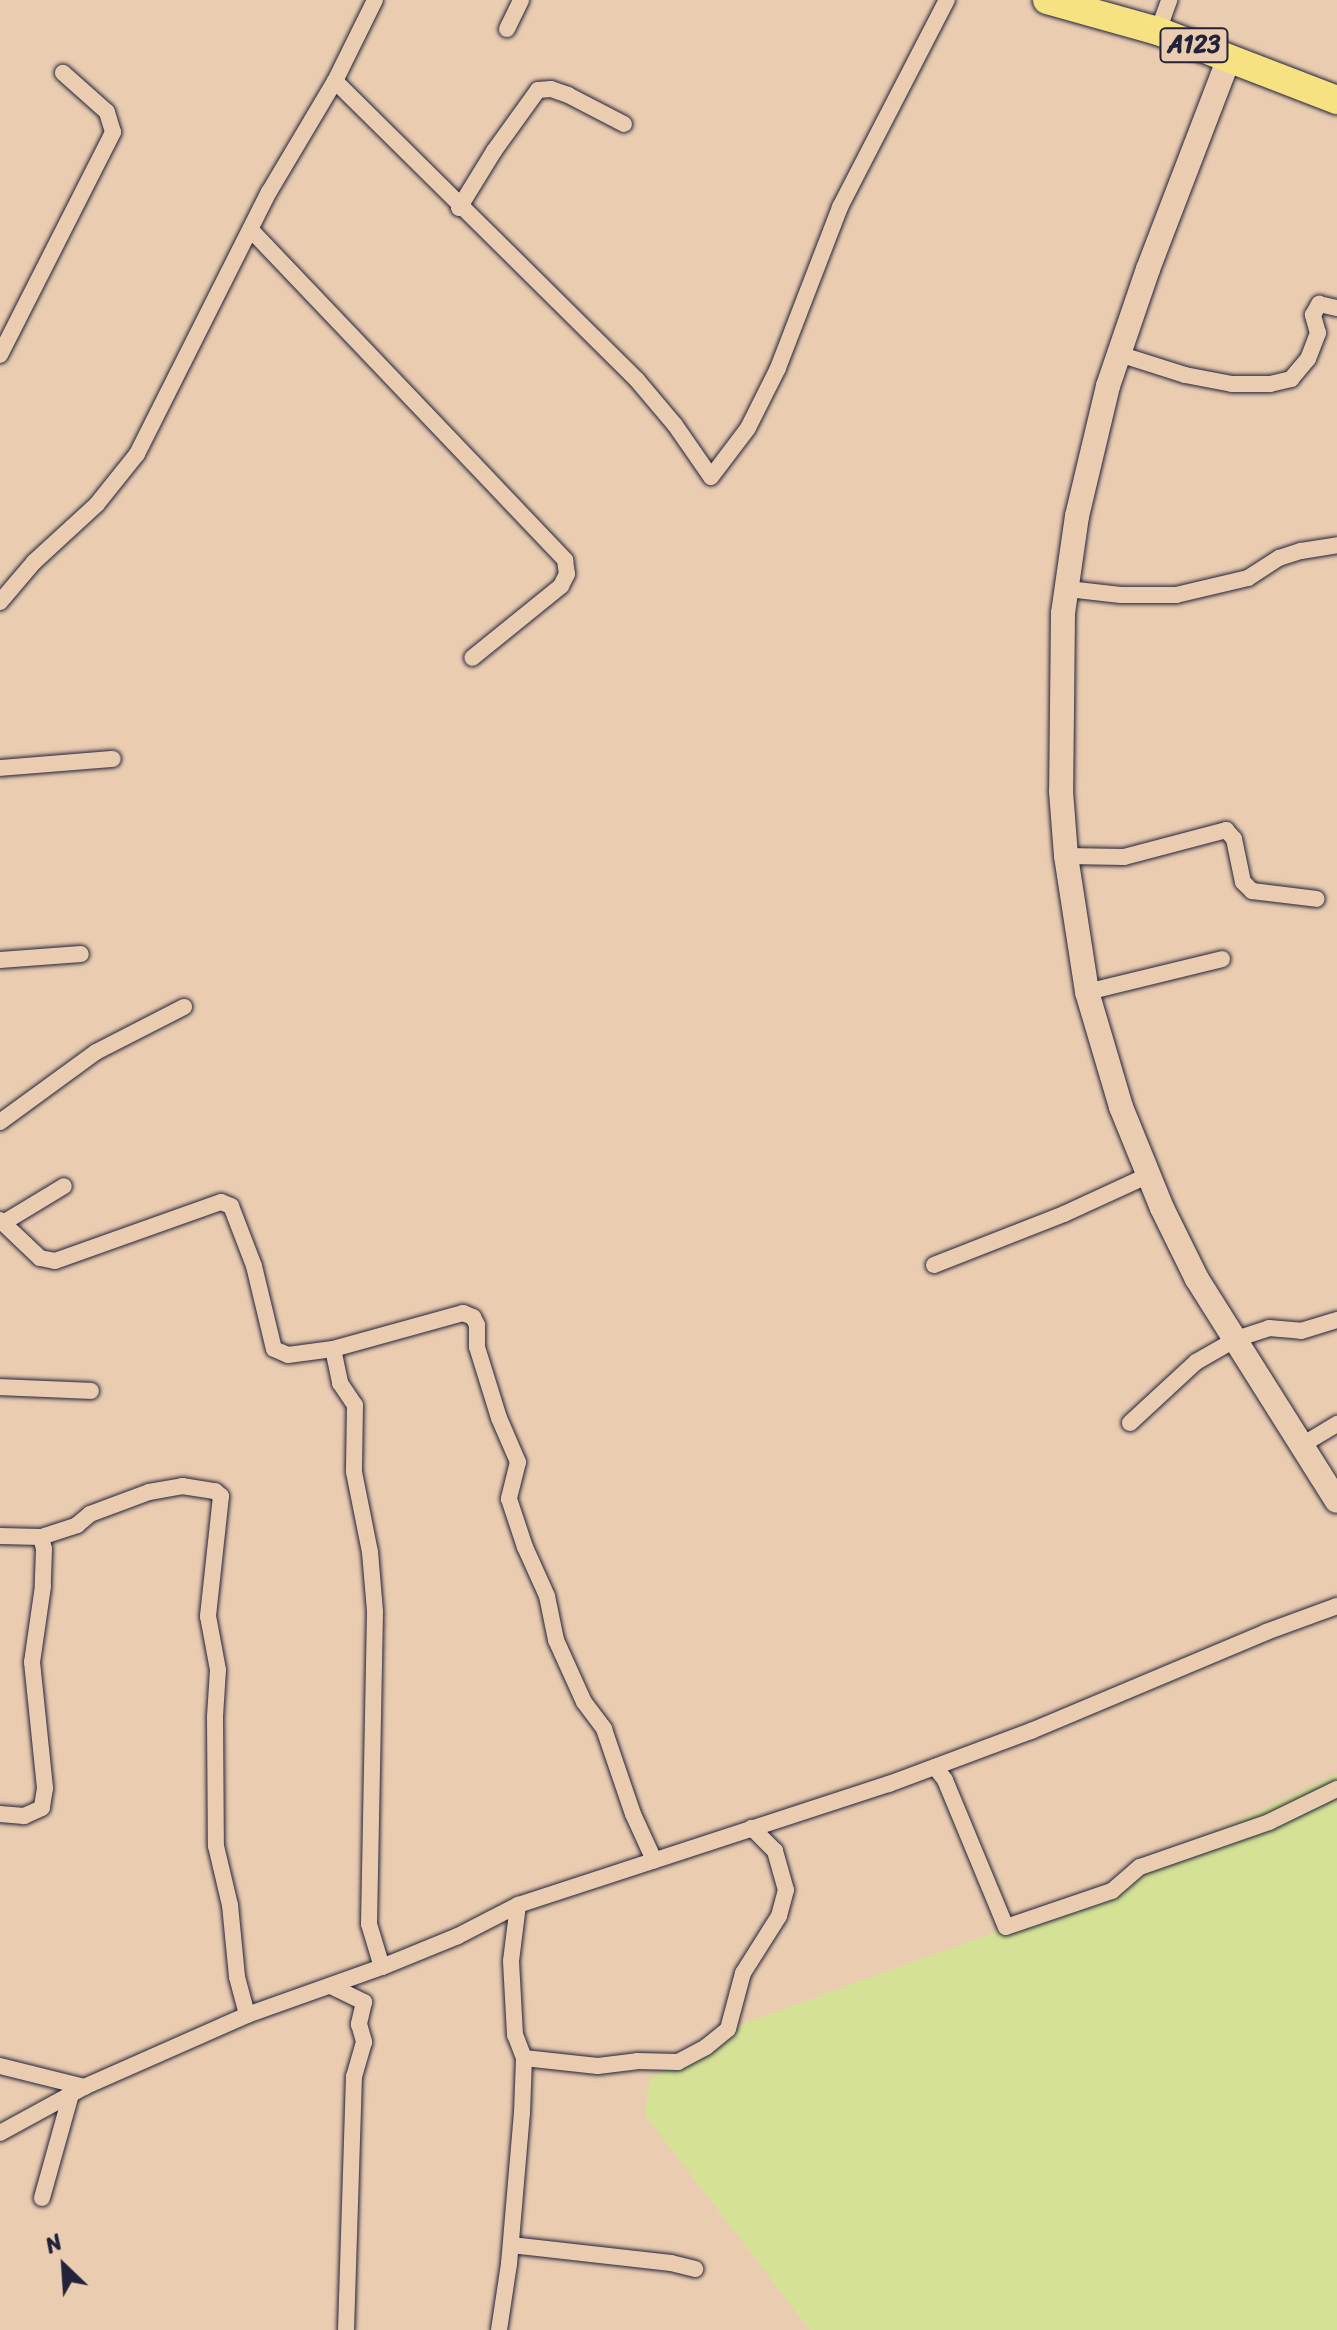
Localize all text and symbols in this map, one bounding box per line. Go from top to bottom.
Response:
road number: A123 [1158,25,1230,65]
text: N [38,2223,69,2265]
north arrow [24,2226,104,2306]

